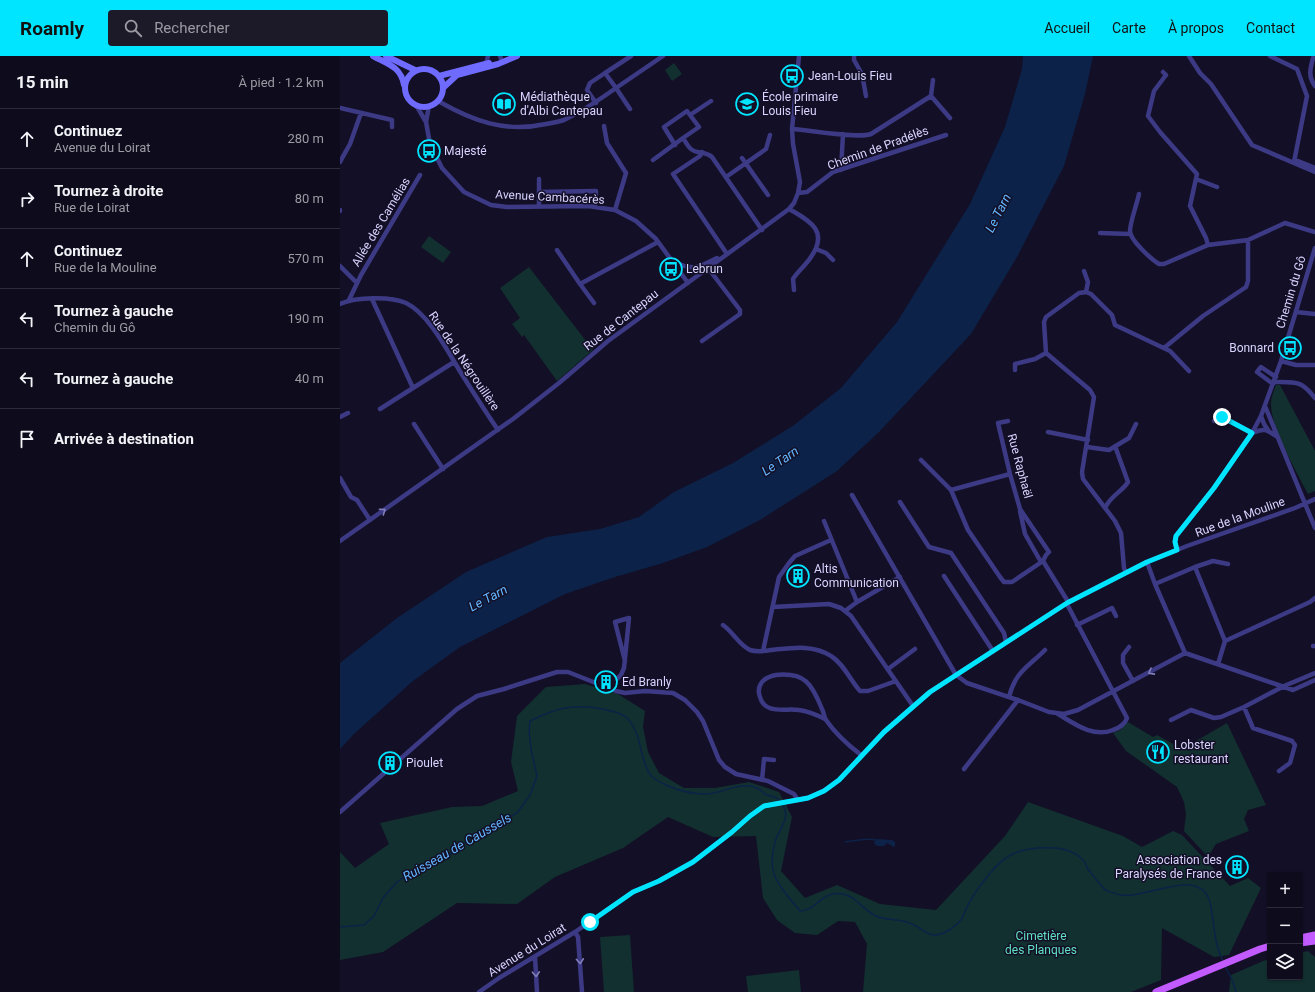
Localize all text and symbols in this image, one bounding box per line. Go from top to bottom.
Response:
search box [108,10,388,46]
text: Roamly [20,17,84,40]
icon: search [122,17,144,39]
text: Rechercher [154,19,229,37]
text: Accueil [1044,20,1090,36]
text: Carte [1112,20,1146,36]
text: À propos [1168,20,1224,36]
text: Contact [1246,20,1295,36]
bus stop icon: Jean-Louis Fieu [779,63,805,89]
place label: Jean-Louis Fieu [808,69,892,83]
text: 15 min [16,72,69,92]
text: À pied · 1.2 km [239,75,324,90]
place label: École primaire Louis Fieu [762,89,838,118]
place label: Médiathèque d'Albi Cantepau [520,90,603,118]
library icon: Médiathèque d'Albi Cantepau [491,91,517,117]
school or university icon: École primaire Louis Fieu [734,91,760,117]
text: Continuez [54,122,122,140]
street label: Chemin de Pradélès [826,123,930,173]
icon: ahead [16,128,38,150]
text: 280 m [287,131,324,146]
bus stop icon: Majesté [416,138,442,164]
text: Avenue du Loirat [54,140,151,155]
place label: Majesté [444,144,487,158]
street label: Allée des Camélias [349,175,413,269]
text: Tournez à droite [54,182,163,200]
street label: Avenue Cambacérès [495,187,605,207]
icon: right [16,188,38,210]
text: 80 m [295,191,324,206]
water label: Le Tarn [982,191,1014,235]
text: Rue de Loirat [54,200,130,215]
text: Continuez [54,242,122,260]
icon: ahead [16,248,38,270]
text: 570 m [287,251,324,266]
street label: Chemin du Gô [1273,254,1309,330]
bus stop icon: Lebrun [658,256,684,282]
text: Rue de la Mouline [54,260,157,275]
place label: Lebrun [686,262,723,276]
street label: Rue de Cantepau [581,287,661,353]
text: Tournez à gauche [54,302,173,320]
icon: left [16,308,38,330]
street label: Rue de la Négrouillère [426,309,502,413]
text: 190 m [287,311,324,326]
text: Chemin du Gô [54,320,135,335]
bus stop icon: Bonnard [1277,335,1303,361]
place label: Bonnard [1229,341,1274,355]
icon: left [16,368,38,390]
text: Tournez à gauche [54,370,173,388]
text: 40 m [295,371,324,386]
route end [1213,408,1231,426]
icon: arrive [16,428,38,450]
text: Arrivée à destination [54,430,194,448]
street label: Rue Raphaël [1005,432,1035,500]
water label: Le Tarn [759,443,801,479]
street label: Rue de la Mouline [1193,494,1287,540]
one-way arrow [379,508,386,516]
place label: Altis Communication [814,562,899,590]
building icon: Altis Communication [785,563,811,589]
water label: Le Tarn [466,582,510,614]
one-way arrow [1148,667,1155,674]
building icon: Ed Branly [593,669,619,695]
place label: Ed Branly [622,675,672,689]
place label: Lobster restaurant [1174,738,1229,766]
restaurant icon: Lobster restaurant [1145,739,1171,765]
building icon: Pioulet [377,750,403,776]
place label: Pioulet [406,756,443,770]
water label: Ruisseau de Caussels [400,810,514,884]
place label: Association des Paralysés de France [1115,853,1222,881]
building icon: Association des Paralysés de France [1224,854,1250,880]
map controls [1267,872,1303,980]
button: + [1267,872,1303,908]
button: − [1267,908,1303,944]
route start [581,913,599,931]
street label: Avenue du Loirat [486,920,569,980]
park label: Cimetière des Planques [1005,929,1077,957]
button: layers [1267,944,1303,980]
one-way arrow [575,958,584,964]
one-way arrow [532,971,541,977]

